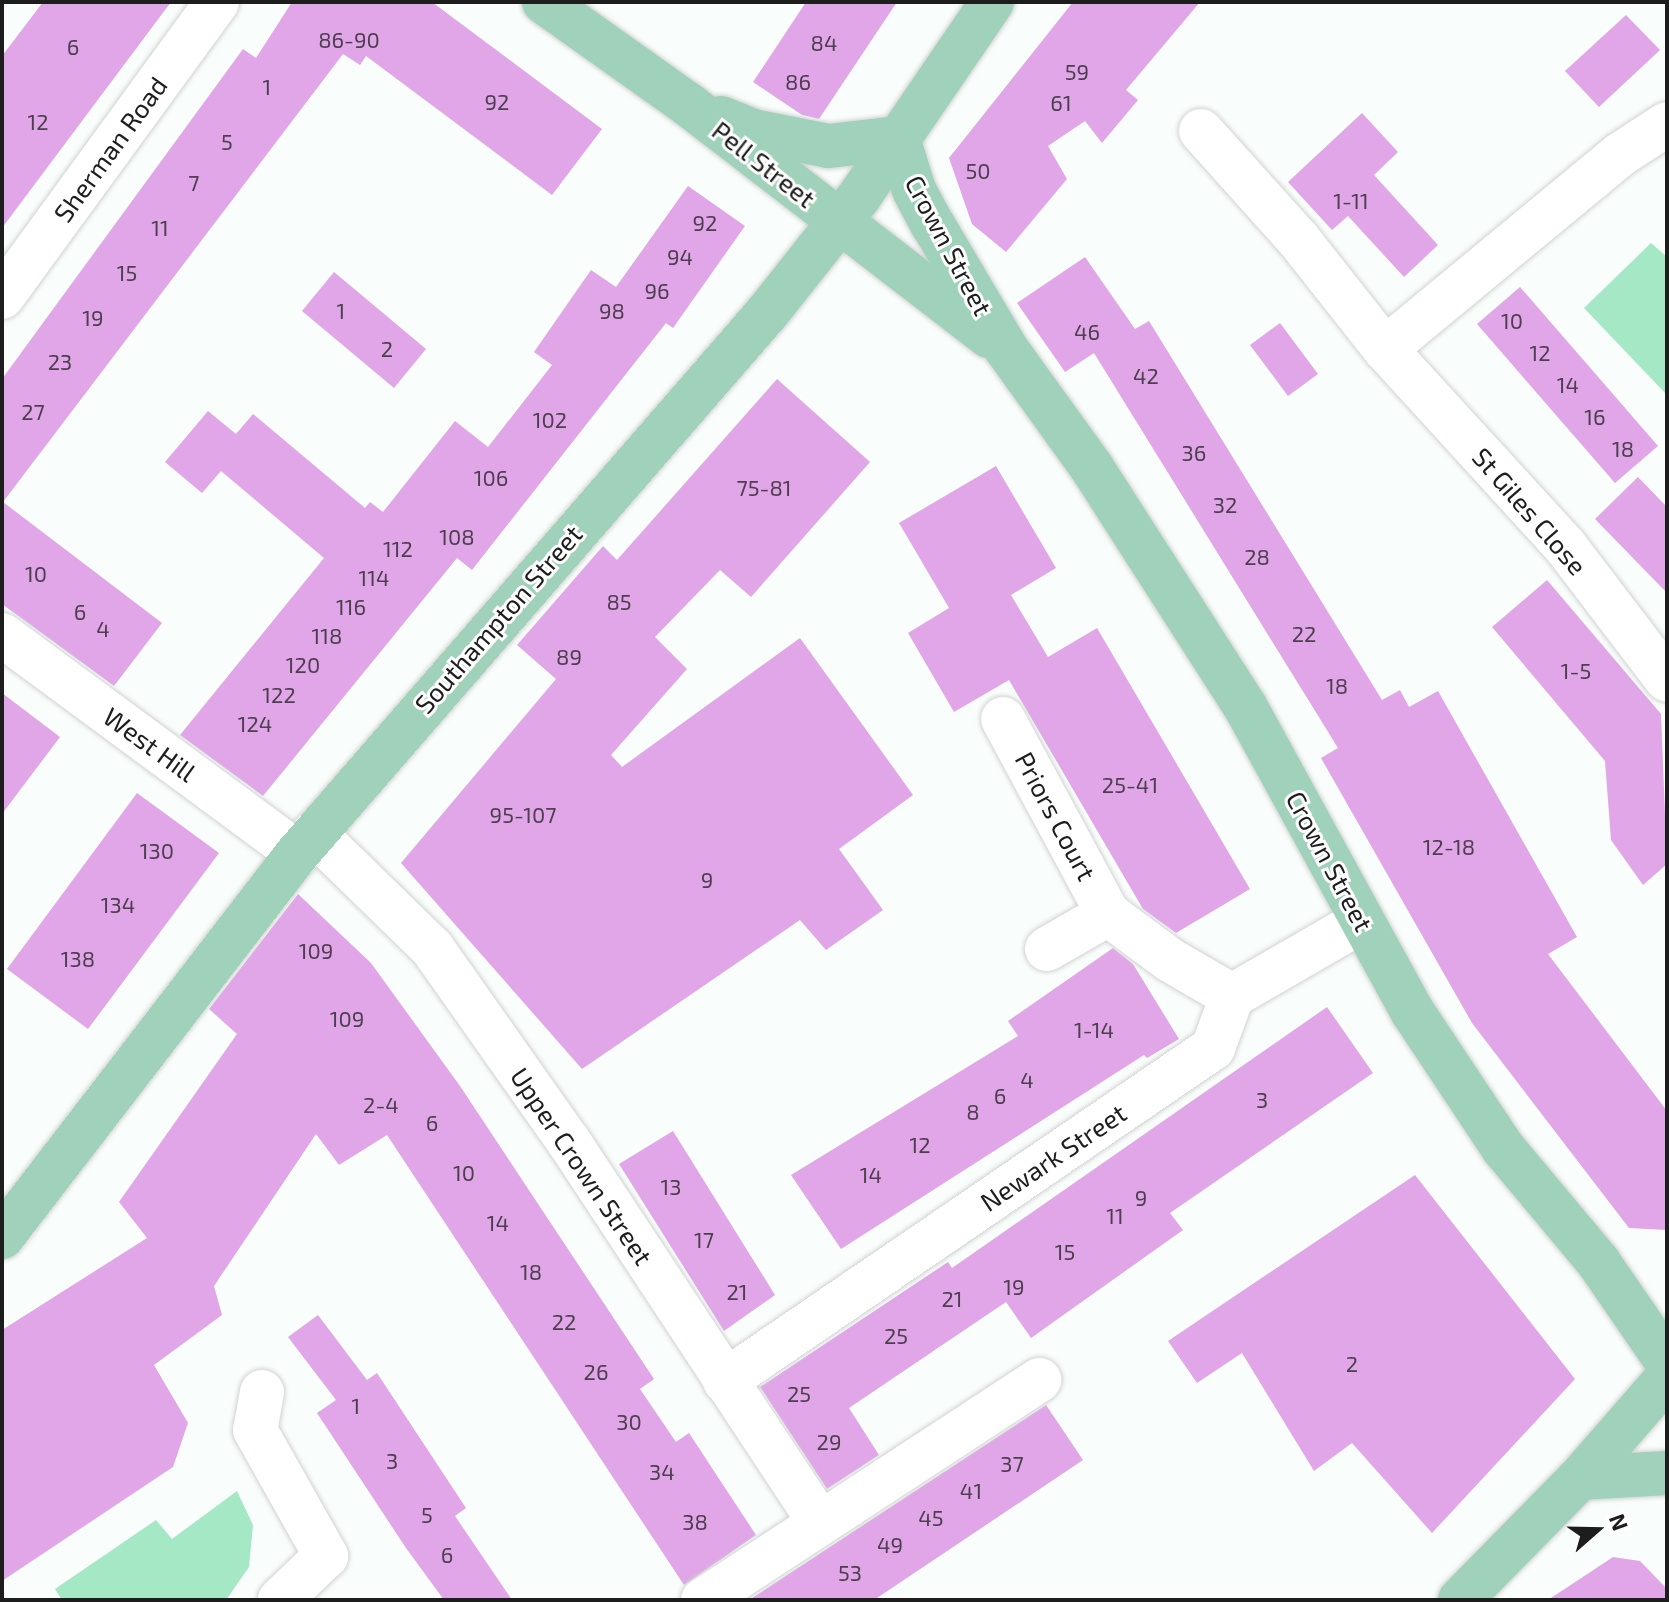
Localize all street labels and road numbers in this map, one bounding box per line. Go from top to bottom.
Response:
street label: Sherman Road [47,70,173,228]
street label: Pell Street [706,114,822,214]
street label: Crown Street [899,170,999,320]
street label: St Giles Close [1466,441,1594,581]
street label: Southampton Street [408,519,588,719]
street label: West Hill [98,700,202,788]
street label: Priors Court [1009,746,1103,886]
street label: Crown Street [1280,786,1380,936]
street label: Upper Crown Street [504,1061,660,1271]
street label: Newark Street [974,1097,1132,1217]

